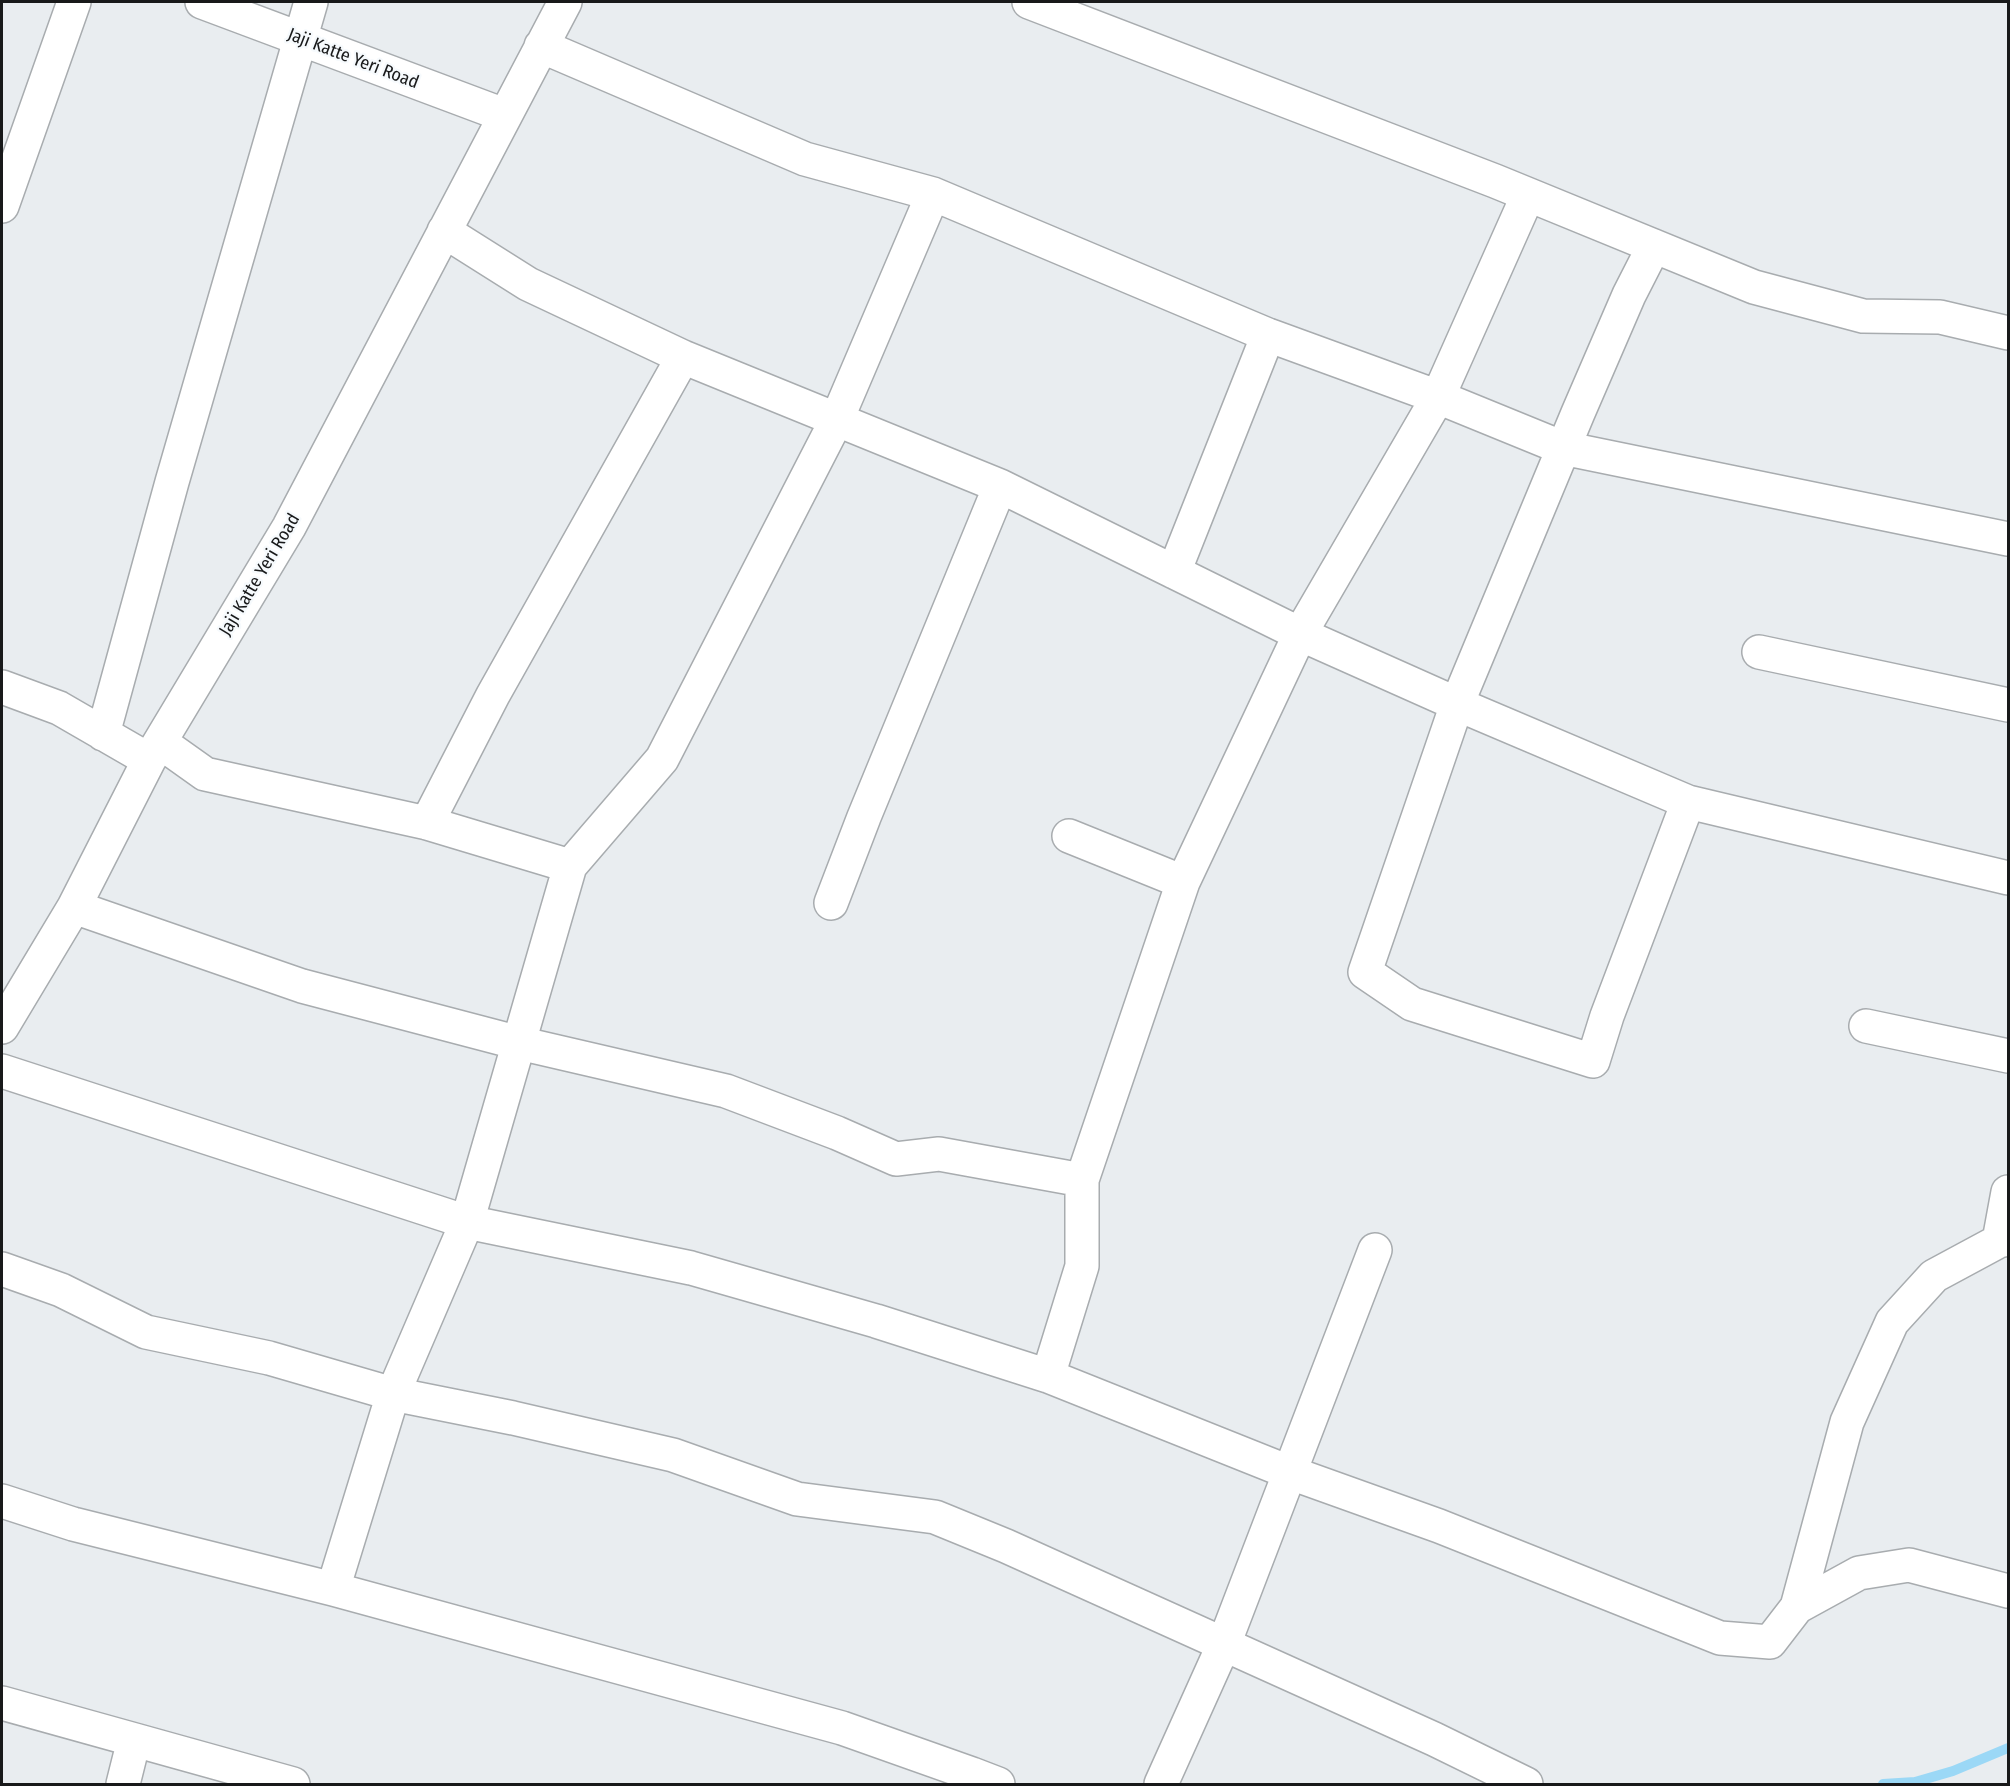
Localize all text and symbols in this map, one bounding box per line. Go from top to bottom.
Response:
street label: Jaji Katte Yeri Road [284,24,422,94]
street label: Jaji Katte Yeri Road [215,510,305,640]

